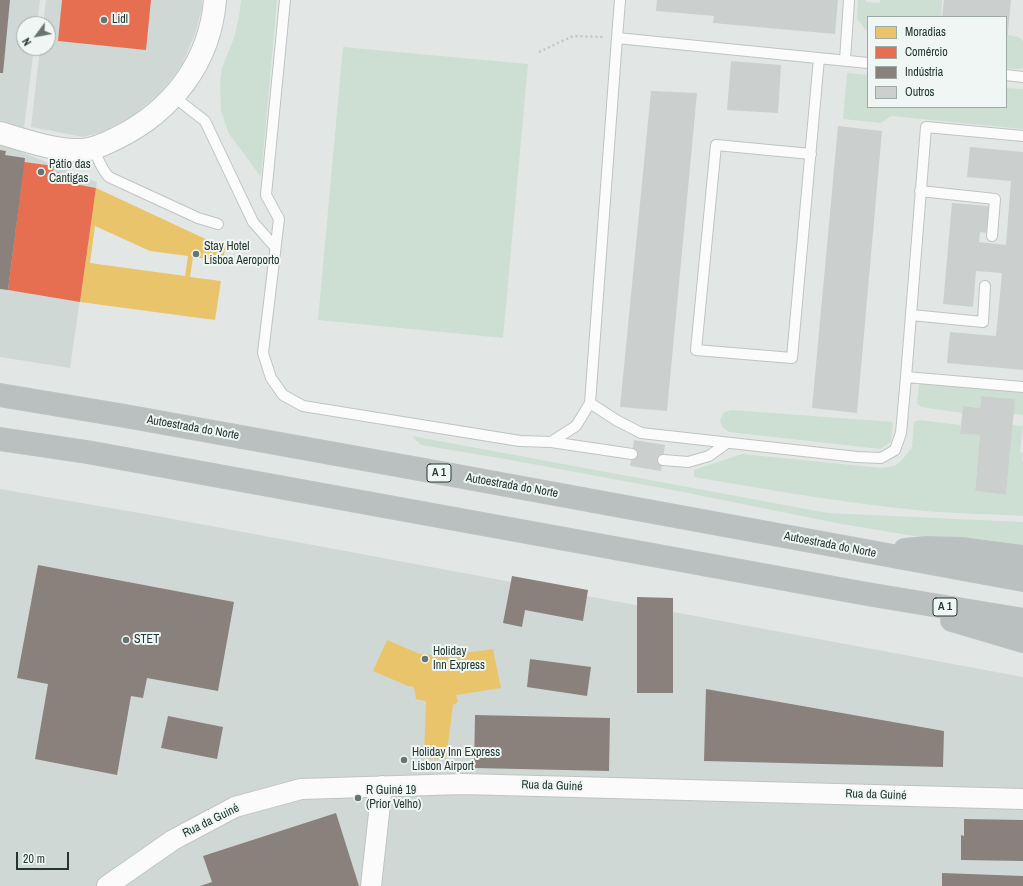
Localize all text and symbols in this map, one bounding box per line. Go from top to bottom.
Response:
place label: Lidl [112,13,128,27]
marker: Lidl [99,15,109,25]
north arrow [16,16,56,56]
legend [867,16,1007,108]
text: Moradias [905,24,946,40]
text: N [19,35,34,48]
text: Comércio [905,44,948,60]
text: Indústria [905,64,943,80]
text: Outros [905,84,935,100]
place label: Pátio das Cantigas [49,158,91,186]
marker: Pátio das Cantigas [36,167,46,177]
place label: Stay Hotel Lisboa Aeroporto [204,240,279,268]
marker: Stay Hotel Lisboa Aeroporto [191,249,201,259]
street label: Autoestrada do Norte [146,413,240,443]
road number: A 1 [427,464,451,482]
street label: Autoestrada do Norte [465,471,559,501]
street label: Autoestrada do Norte [783,529,877,561]
road number: A 1 [933,598,957,616]
place label: STET [134,633,159,647]
marker: STET [121,635,131,645]
place label: Holiday Inn Express [433,645,485,673]
marker: Holiday Inn Express [420,654,430,664]
place label: Holiday Inn Express Lisbon Airport [412,746,500,774]
marker: Holiday Inn Express Lisbon Airport [399,755,409,765]
street label: Rua da Guiné [521,778,583,794]
place label: R Guiné 19 (Prior Velho) [366,784,421,812]
street label: Rua da Guiné [845,787,907,803]
marker: R Guiné 19 (Prior Velho) [353,793,363,803]
street label: Rua da Guiné [180,801,242,841]
scale bar [18,844,71,870]
text: 20 m [23,851,45,867]

